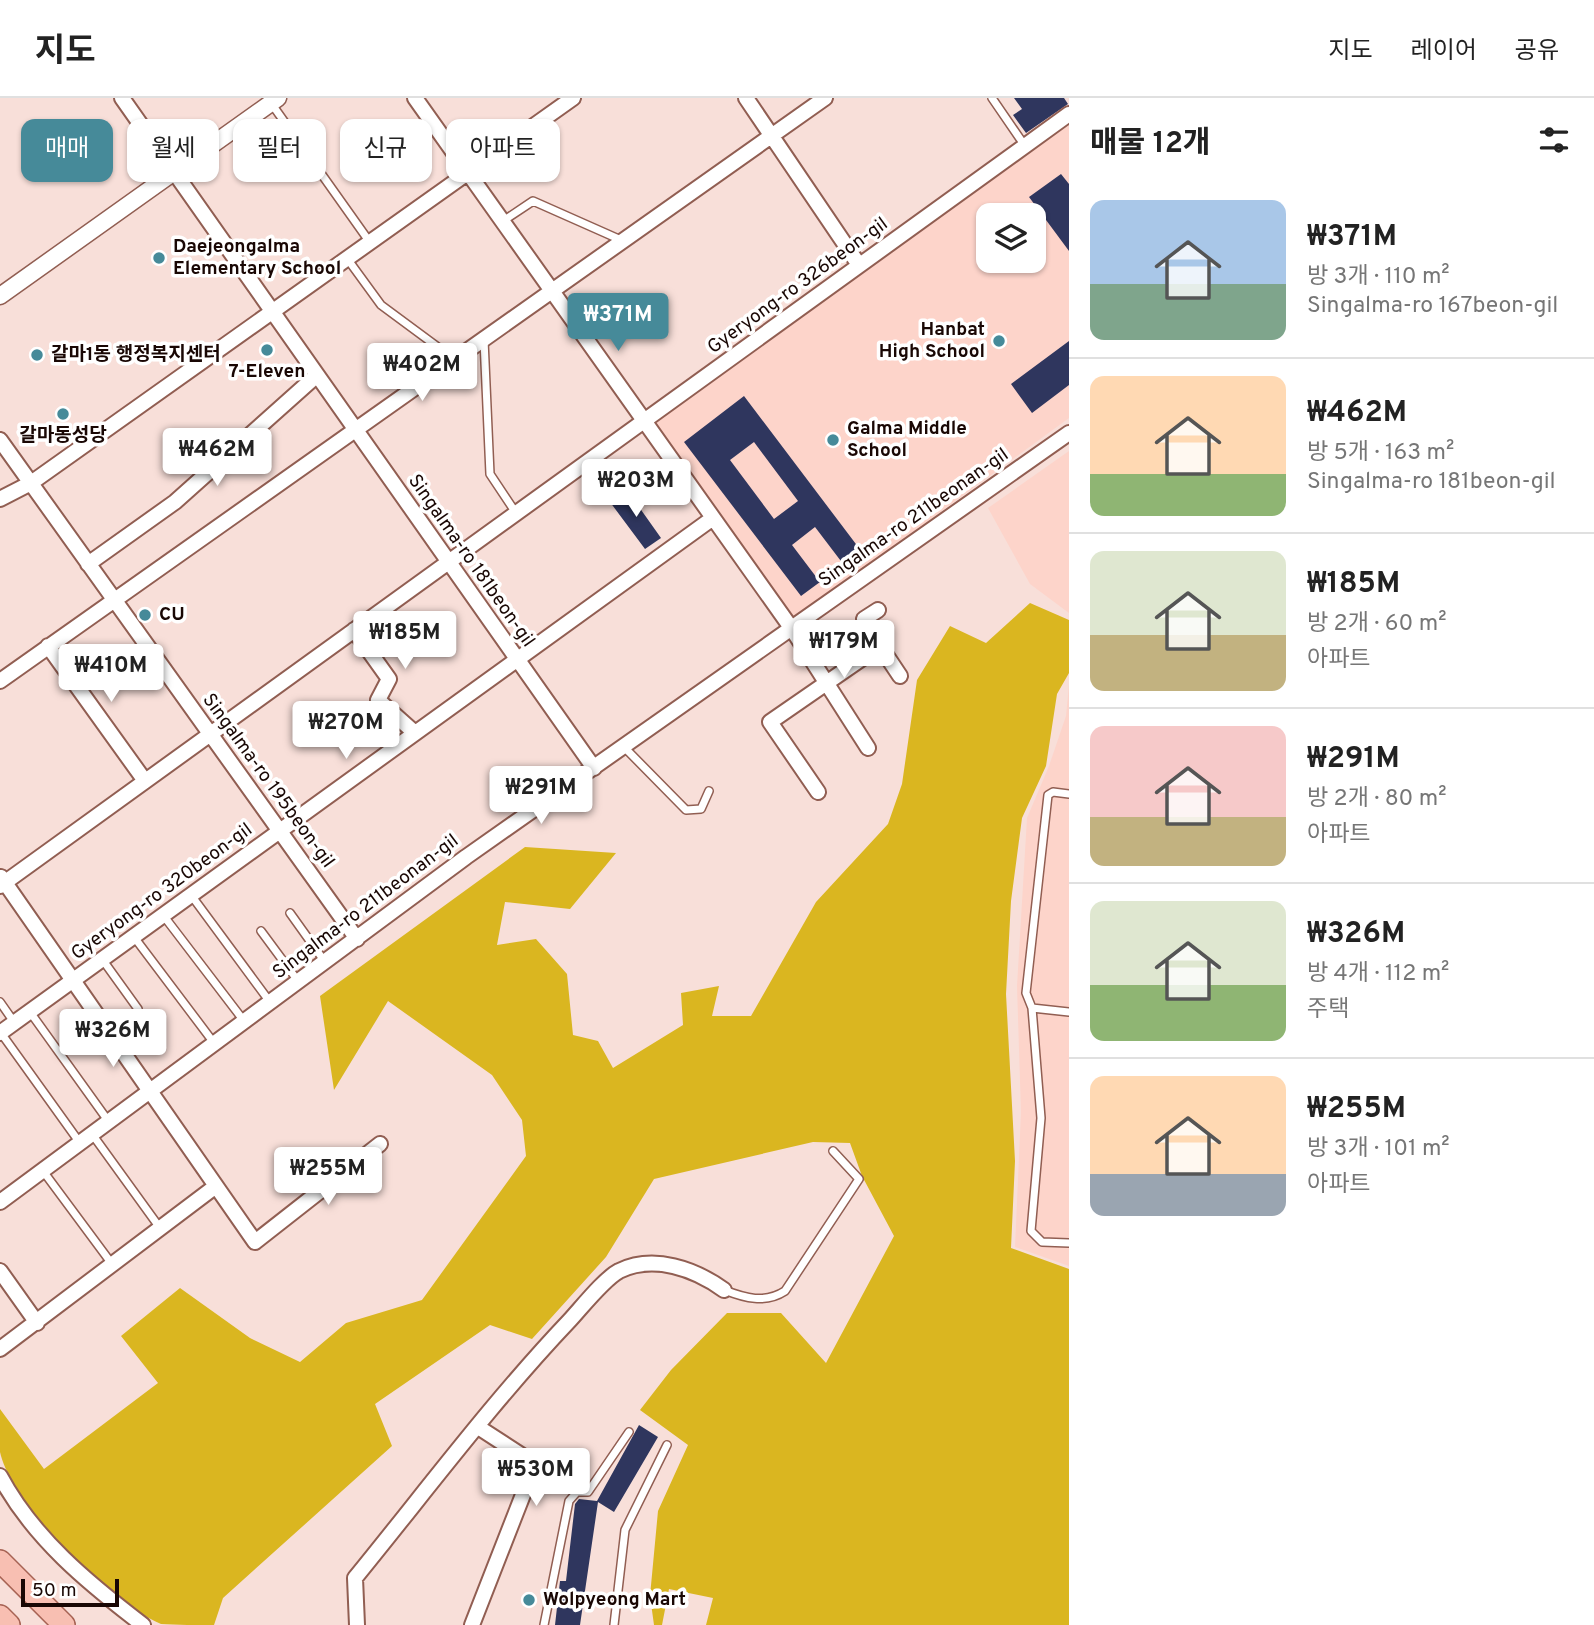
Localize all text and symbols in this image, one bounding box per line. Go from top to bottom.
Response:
text: 지도 [35,32,96,74]
text: 지도 [1328,37,1373,67]
text: 레이어 [1411,37,1477,67]
text: 공유 [1515,37,1559,67]
chip: 매매 [21,119,113,182]
chip: 월세 [127,119,219,182]
chip: 필터 [233,119,326,182]
chip: 신규 [340,119,432,182]
chip: 아파트 [446,119,560,182]
icon: filters [1535,121,1573,159]
text: 매물 12개 [1090,126,1211,163]
map controls [976,203,1046,273]
button: layers [976,203,1046,273]
street label: Gyeryong-ro 326beon-gil [703,212,893,360]
text: ₩371M [1307,219,1397,256]
icon: home [1146,228,1230,312]
place label: Daejeongalma Elementary School [173,235,341,281]
marker: Daejeongalma Elementary School [151,250,167,266]
text: 방 3개 · 110 m² [1307,263,1450,292]
text: Singalma-ro 167beon-gil [1307,292,1558,321]
pin: ₩371M [569,294,667,353]
text: ₩371M [583,301,653,330]
place label: Hanbat High School [879,318,985,364]
marker: Hanbat High School [991,333,1007,349]
marker: 7-Eleven [259,342,275,358]
place label: 갈마1동 행정복지센터 [51,343,221,367]
pin: ₩402M [373,344,471,403]
marker: 갈마1동 행정복지센터 [29,347,45,363]
text: ₩402M [383,351,461,380]
place label: 7-Eleven [229,360,305,384]
text: ₩462M [1307,395,1407,432]
icon: home [1146,404,1230,488]
marker: 갈마동성당 [55,406,71,422]
place label: Galma Middle School [847,417,967,463]
place label: 갈마동성당 [19,424,107,448]
pin: ₩462M [168,428,266,488]
marker: Galma Middle School [825,432,841,448]
text: ₩462M [179,436,255,465]
text: 방 5개 · 163 m² [1307,439,1454,468]
street label: Singalma-ro 211beonan-gil [814,443,1014,593]
pin: ₩203M [587,460,685,519]
text: ₩203M [598,467,674,496]
text: Singalma-ro 181beon-gil [1307,468,1556,497]
street label: Singalma-ro 181beon-gil [402,470,540,652]
text: ₩185M [1307,566,1400,603]
icon: home [1146,579,1230,663]
place label: CU [159,603,185,627]
marker: CU [137,607,153,623]
text: 방 2개 · 60 m² [1307,610,1447,639]
pin: ₩185M [356,612,454,671]
text: ₩185M [369,619,441,648]
pin: ₩179M [795,620,893,680]
text: ₩179M [809,628,879,657]
pin: ₩410M [62,644,160,704]
text: 아파트 [1307,646,1370,675]
text: ₩410M [75,652,147,681]
street label: Singalma-ro 195beon-gil [197,689,339,873]
pin: ₩270M [297,702,395,761]
text: ₩270M [308,709,384,738]
text: ₩291M [1307,741,1400,778]
icon: home [1146,754,1230,838]
pin: ₩291M [492,766,590,826]
text: ₩291M [505,774,577,803]
text: 방 2개 · 80 m² [1307,785,1447,814]
street label: Gyeryong-ro 320beon-gil [67,818,257,966]
text: 아파트 [1307,821,1370,850]
street label: Singalma-ro 211beonan-gil [268,829,464,985]
text: ₩326M [1307,916,1405,953]
icon: home [1146,929,1230,1013]
text: 방 4개 · 112 m² [1307,960,1449,989]
text: 주택 [1307,996,1349,1025]
pin: ₩326M [64,1010,162,1069]
text: ₩326M [75,1017,151,1046]
text: ₩255M [1307,1091,1406,1128]
icon: home [1146,1104,1230,1188]
text: 방 3개 · 101 m² [1307,1135,1450,1164]
pin: ₩255M [279,1148,377,1207]
text: ₩255M [290,1155,366,1184]
text: 아파트 [1307,1171,1370,1200]
pin: ₩530M [487,1448,585,1508]
text: ₩530M [498,1456,574,1485]
scale bar [21,1576,119,1608]
text: 50 m [32,1579,77,1603]
place label: Wolpyeong Mart [543,1588,686,1612]
marker: Wolpyeong Mart [521,1592,537,1608]

